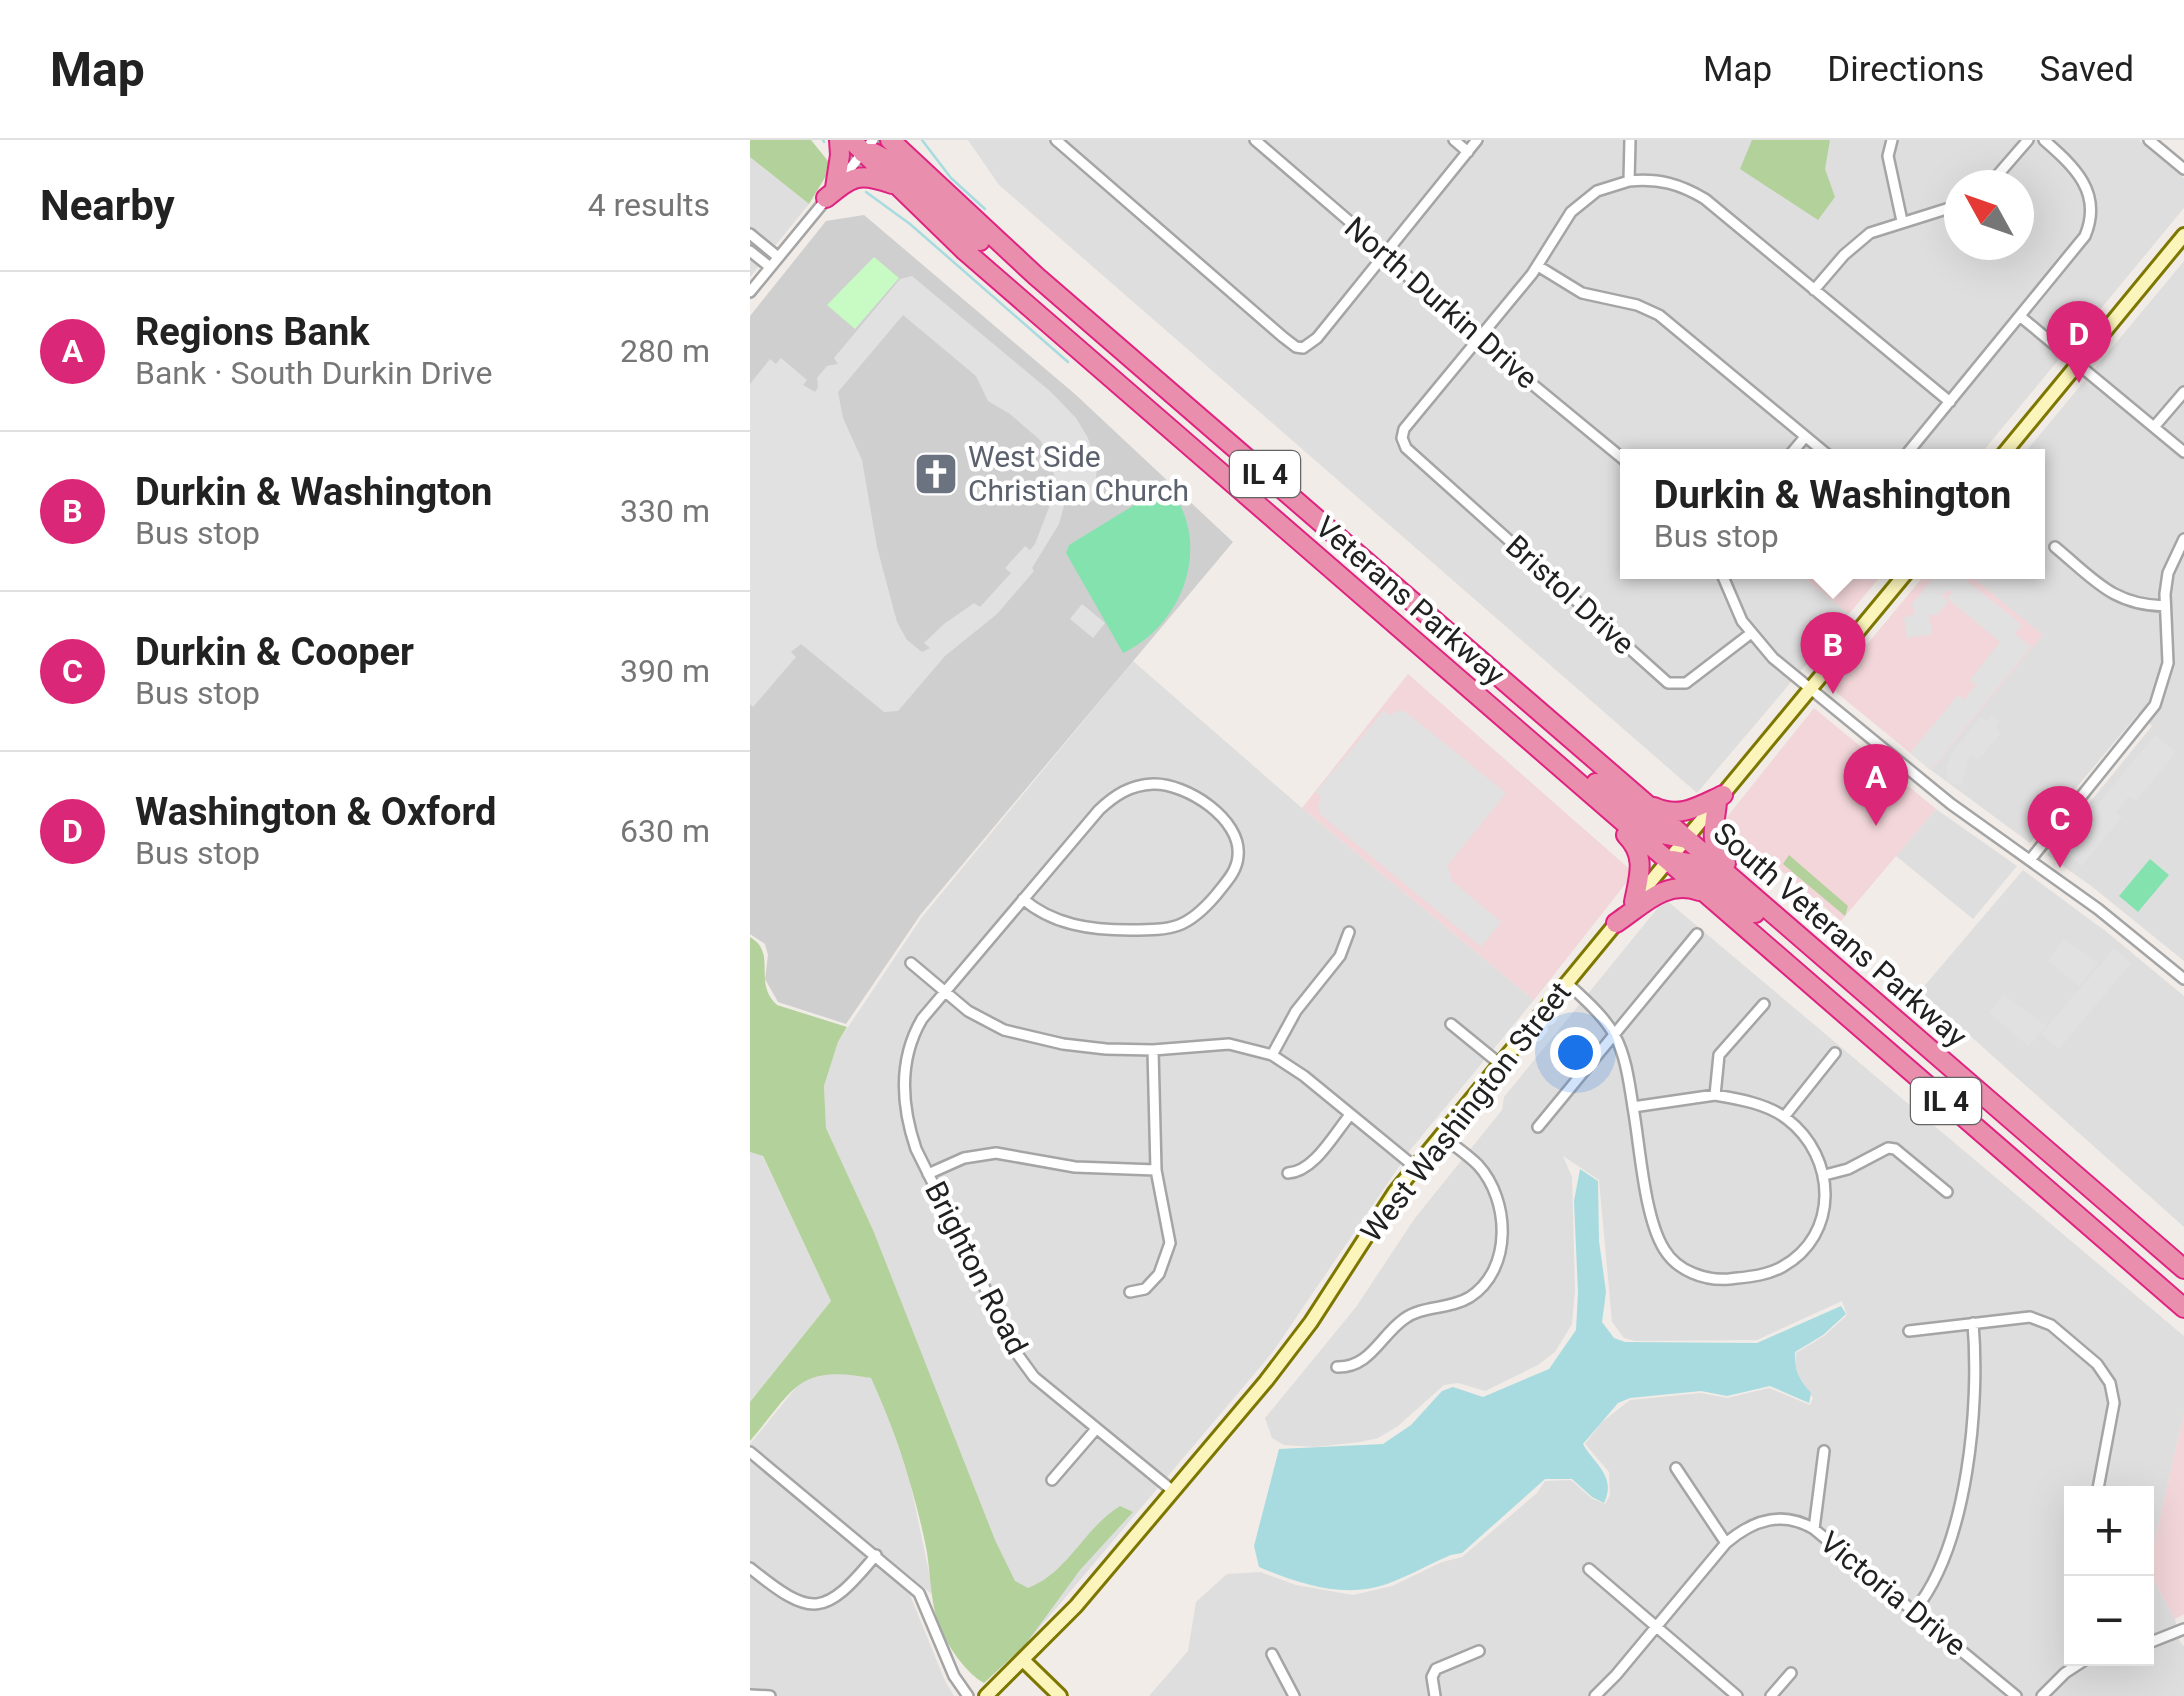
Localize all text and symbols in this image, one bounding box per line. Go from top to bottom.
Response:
text: Map [50,41,145,98]
text: Map [1703,49,1772,90]
text: Directions [1827,49,1984,90]
text: Saved [2039,49,2134,90]
north arrow [1944,170,2034,260]
text: Nearby [40,181,175,230]
text: 4 results [588,186,710,224]
street label: North Durkin Drive [1338,210,1545,396]
pin: D [2046,300,2112,383]
text: Regions Bank [135,310,370,354]
text: A [62,332,83,370]
text: 280 m [620,332,710,370]
text: Bank · South Durkin Drive [135,354,492,392]
place label: West Side Christian Church [968,439,1189,508]
popup [1620,449,2045,579]
church icon: West Side Christian Church [913,451,959,497]
road number: IL 4 [1230,451,1300,497]
text: Durkin & Washington [135,470,492,514]
text: Durkin & Washington [1654,473,2011,517]
text: B [62,492,83,530]
text: 330 m [620,492,710,530]
street label: Veterans Parkway [1309,509,1512,692]
text: Bus stop [135,514,260,552]
text: Bus stop [1654,517,1779,555]
street label: Bristol Drive [1499,528,1642,661]
pin: B [1800,612,1866,694]
text: Durkin & Cooper [135,630,414,674]
text: C [62,652,83,690]
text: 390 m [620,652,710,690]
text: Bus stop [135,674,260,712]
pin: A [1844,744,1908,826]
pin: C [2028,786,2092,868]
text: Washington & Oxford [135,790,496,834]
text: D [62,812,83,850]
text: 630 m [620,812,710,850]
street label: South Veterans Parkway [1707,815,1974,1054]
text: Bus stop [135,834,260,872]
street label: West Washington Street [1353,975,1578,1248]
your location [1550,1027,1601,1078]
road number: IL 4 [1911,1078,1981,1124]
street label: Brighton Road [918,1176,1035,1360]
map controls [2064,1486,2154,1666]
button: + [2064,1486,2154,1576]
street label: Victoria Drive [1813,1524,1973,1663]
button: − [2064,1576,2154,1666]

